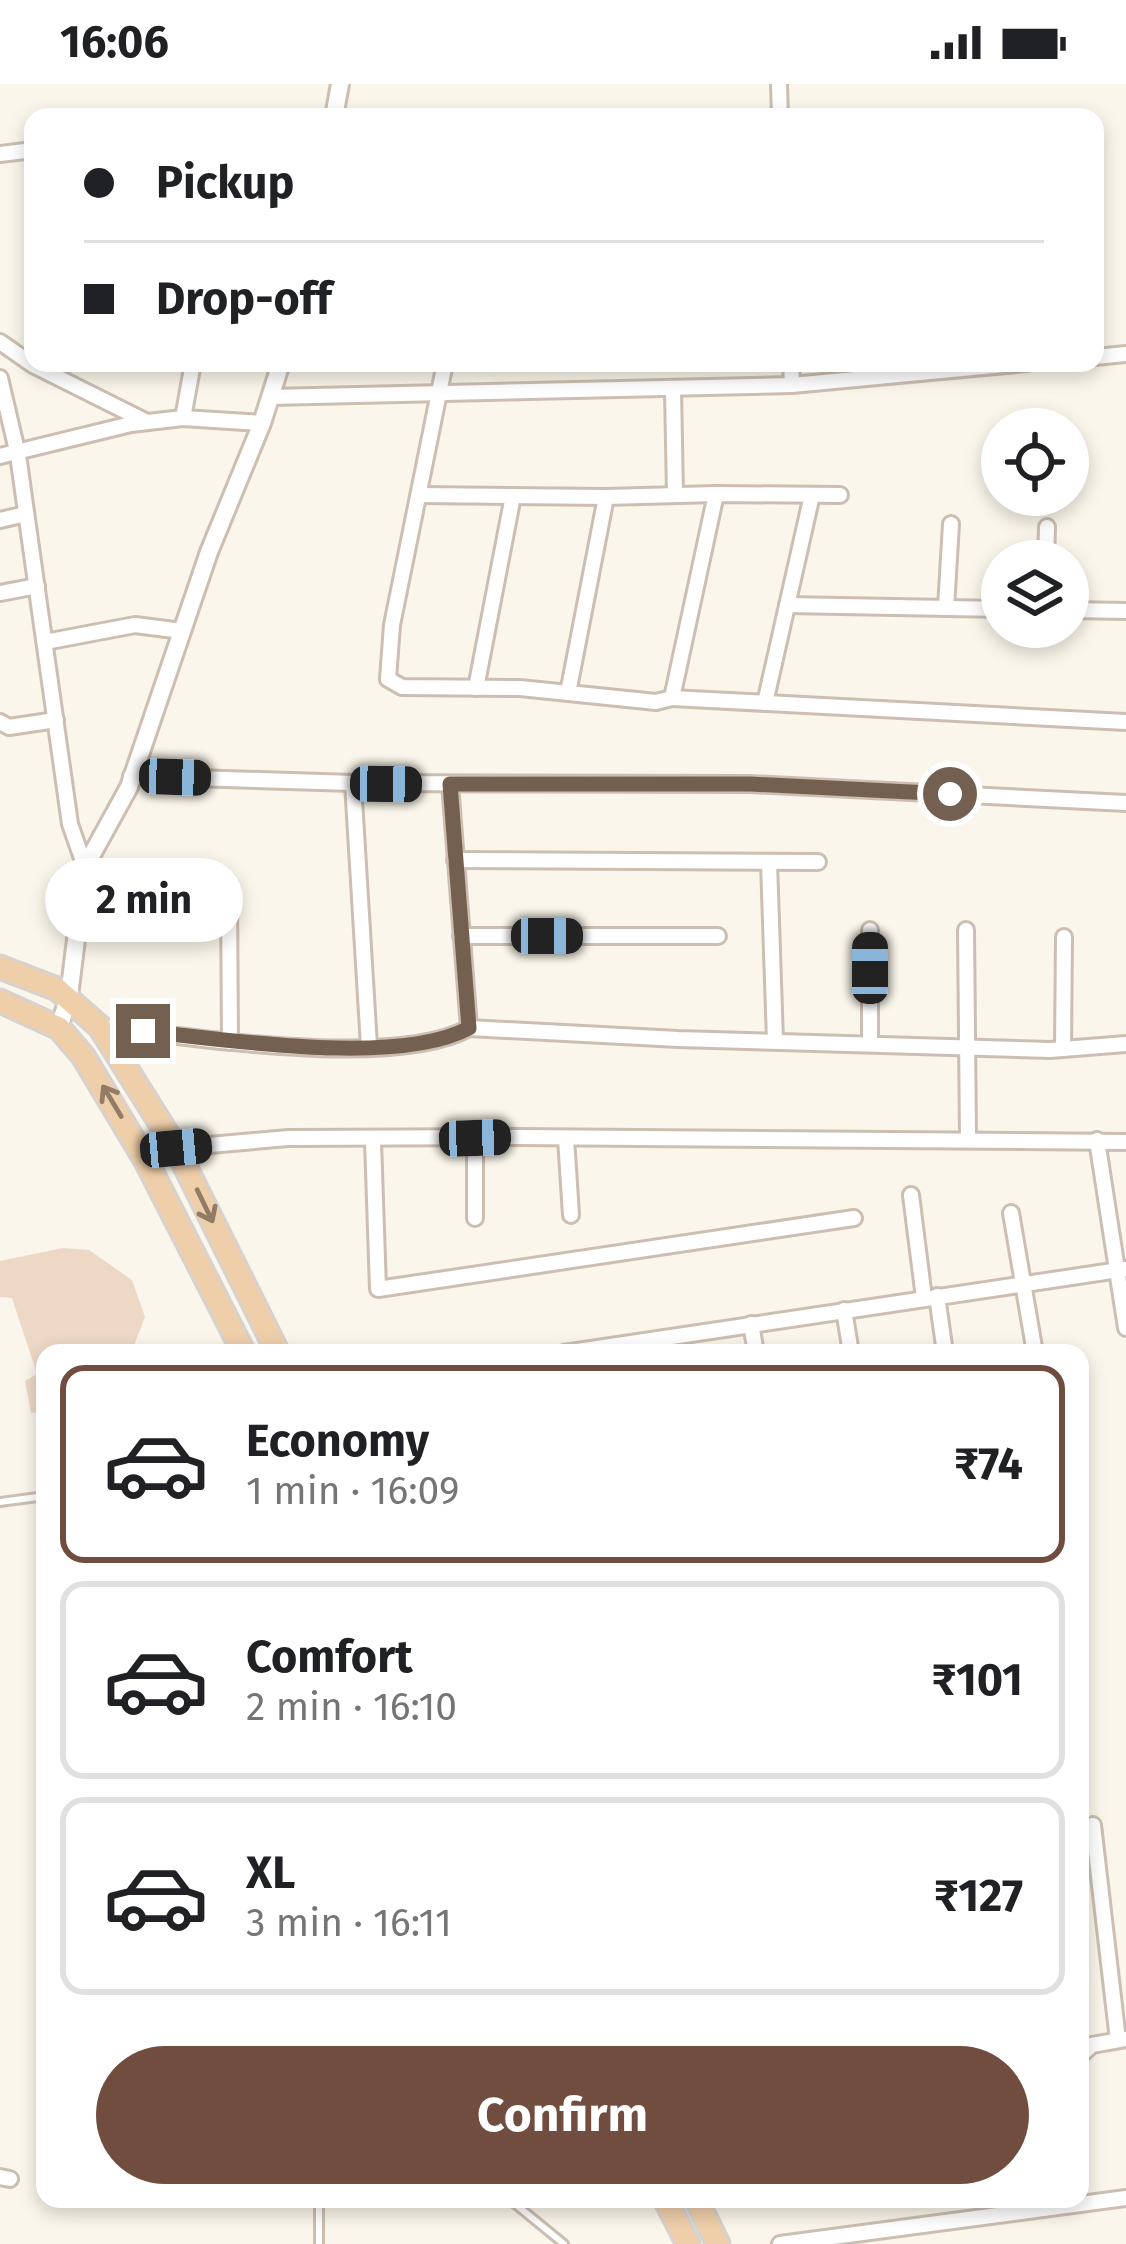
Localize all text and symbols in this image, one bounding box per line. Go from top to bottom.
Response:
text: 16:06 [60,15,169,69]
text: Pickup [156,156,294,210]
text: Drop-off [156,272,332,326]
map controls [981,408,1089,648]
button: locate [981,408,1089,516]
button: layers [981,540,1089,648]
car [138,758,212,796]
car [350,765,422,803]
route start [923,767,977,821]
callout: 2 min [44,857,242,941]
text: 2 min [96,877,192,923]
car [511,918,583,954]
car [852,932,888,1004]
route end [116,1004,170,1058]
one-way arrow [99,1084,123,1119]
car [438,1119,512,1157]
car [139,1127,213,1169]
one-way arrow [195,1187,217,1223]
icon: car [102,1410,210,1518]
text: Economy [246,1414,429,1468]
text: ₹74 [954,1437,1023,1491]
text: 1 min · 16:09 [246,1468,459,1514]
icon: car [102,1626,210,1734]
text: Comfort [246,1630,413,1684]
text: ₹101 [932,1653,1023,1707]
text: 2 min · 16:10 [246,1684,457,1730]
icon: car [102,1842,210,1950]
text: XL [246,1846,295,1900]
text: ₹127 [934,1869,1023,1923]
text: 3 min · 16:11 [246,1900,452,1946]
button: Confirm [96,2046,1029,2184]

